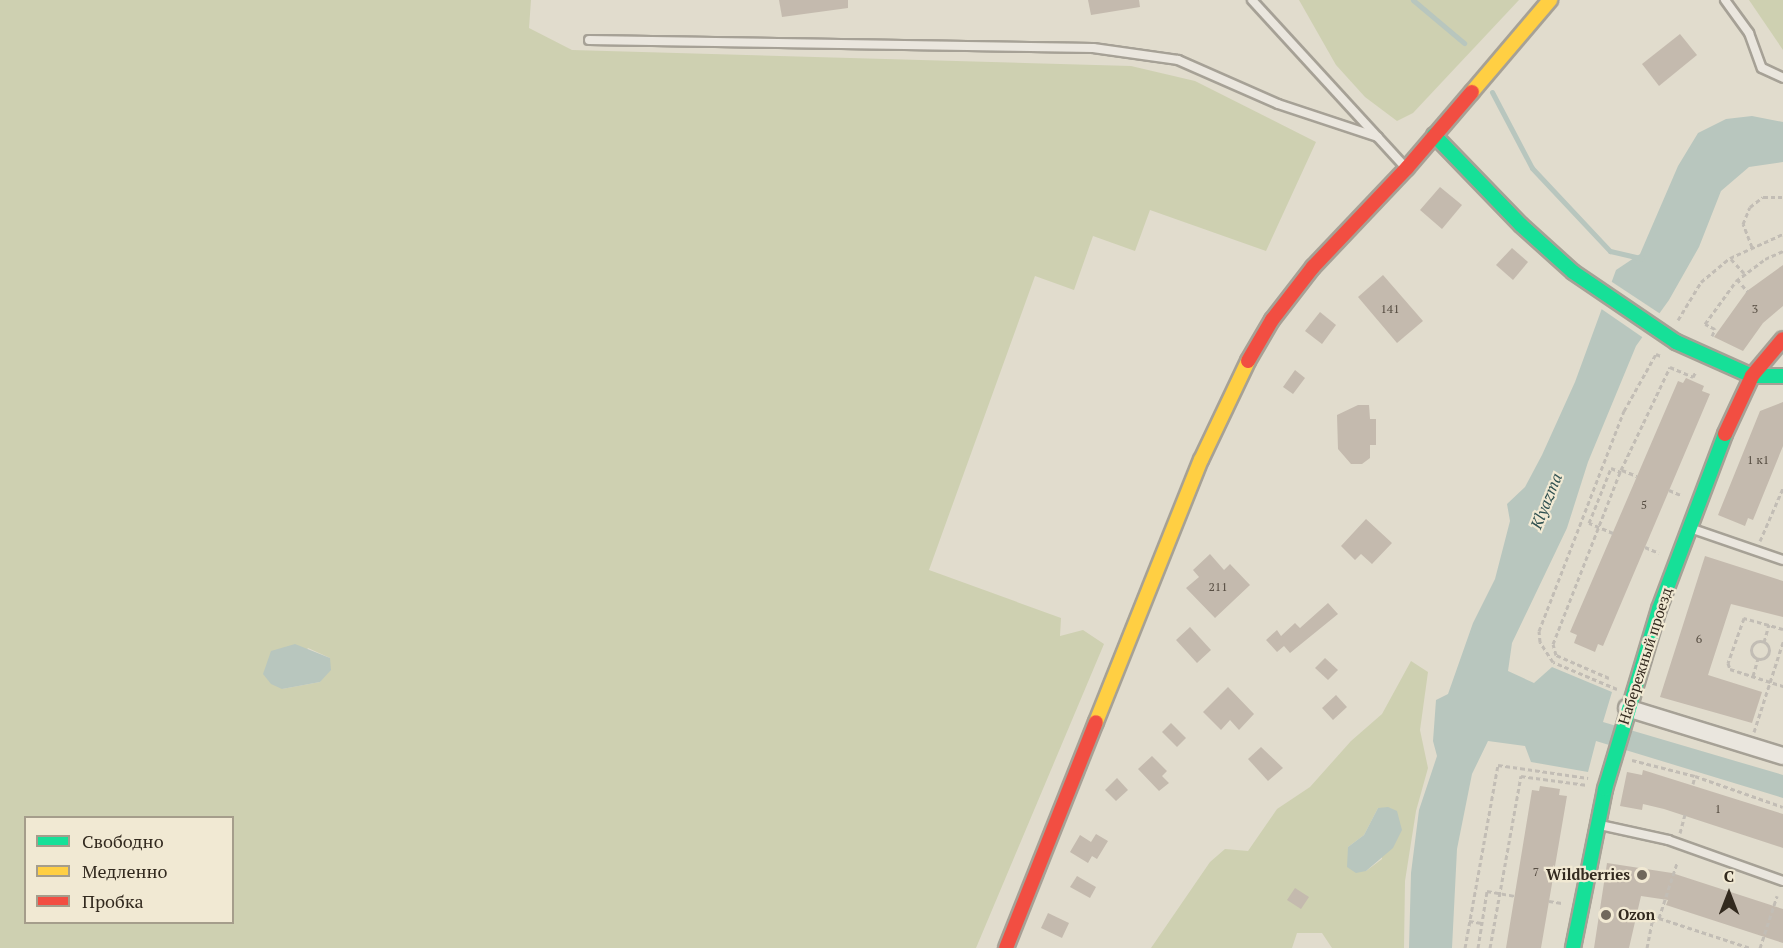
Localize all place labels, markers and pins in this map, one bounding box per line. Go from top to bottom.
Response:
place label: Wildberries [1546,866,1630,884]
marker: Wildberries [1635,868,1649,882]
place label: Ozon [1618,906,1655,924]
marker: Ozon [1599,908,1613,922]

